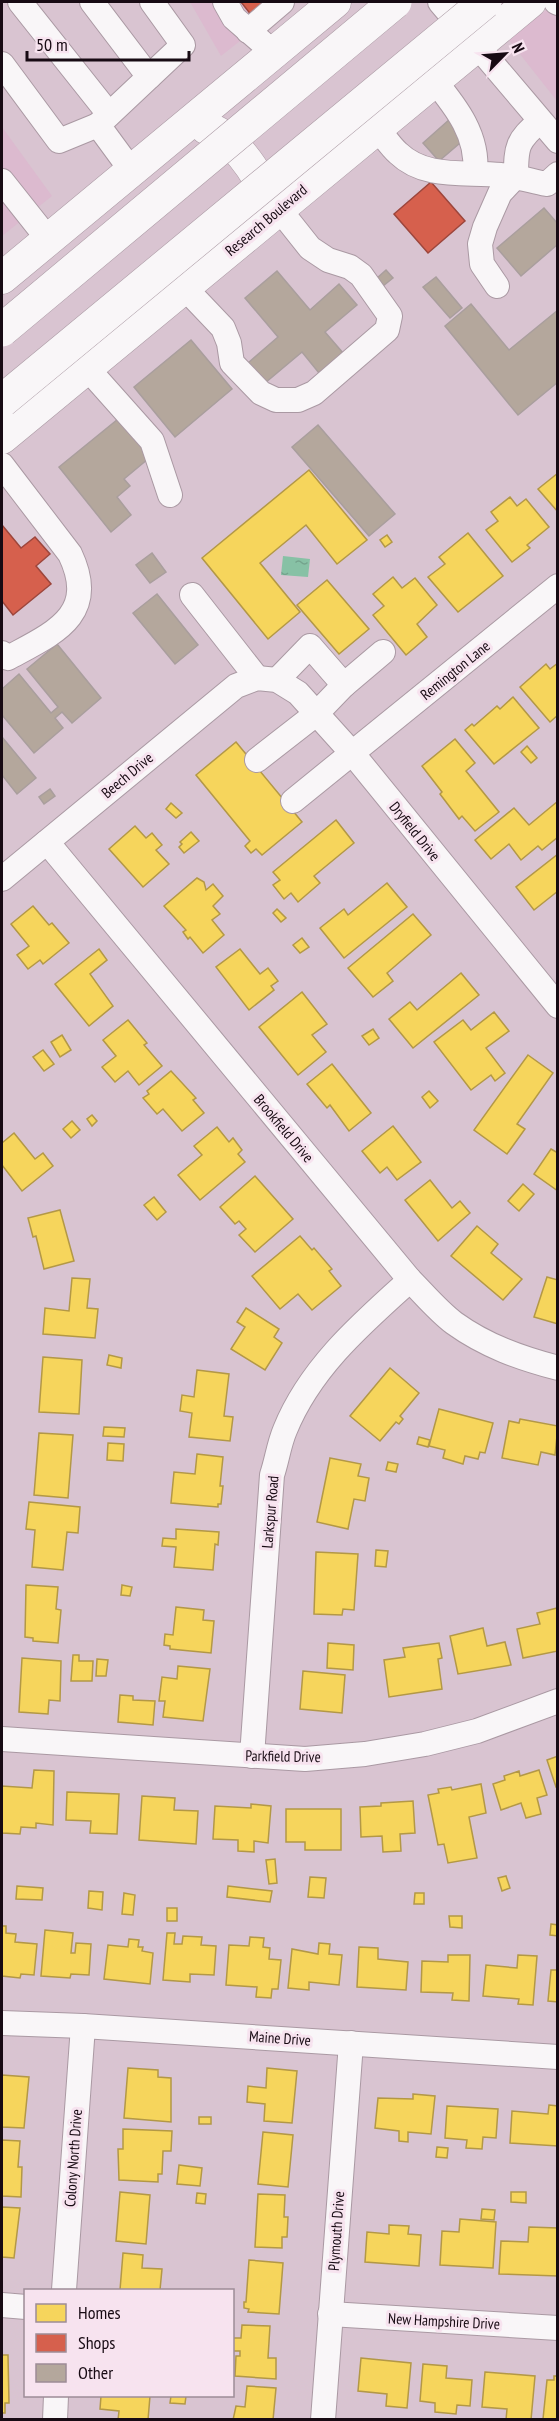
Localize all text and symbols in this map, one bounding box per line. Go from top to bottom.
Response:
scale bar [27,24,189,62]
north arrow [475,24,535,84]
text: 50 m [36,33,68,56]
text: N [508,40,529,56]
street label: Research Boulevard [221,180,311,260]
street label: Remington Lane [416,636,494,704]
street label: Beech Drive [97,748,157,802]
street label: Dryfield Drive [385,798,445,864]
street label: Brookfield Drive [250,1090,318,1166]
street label: Larkspur Road [257,1475,283,1549]
street label: Parkfield Drive [245,1746,321,1766]
street label: Maine Drive [248,2026,312,2050]
street label: Colony North Drive [60,2108,86,2208]
street label: Plymouth Drive [324,2191,348,2271]
legend [24,2289,234,2397]
text: Homes [78,2301,121,2324]
street label: New Hampshire Drive [388,2309,500,2333]
text: Shops [78,2331,115,2354]
text: Other [78,2361,113,2384]

